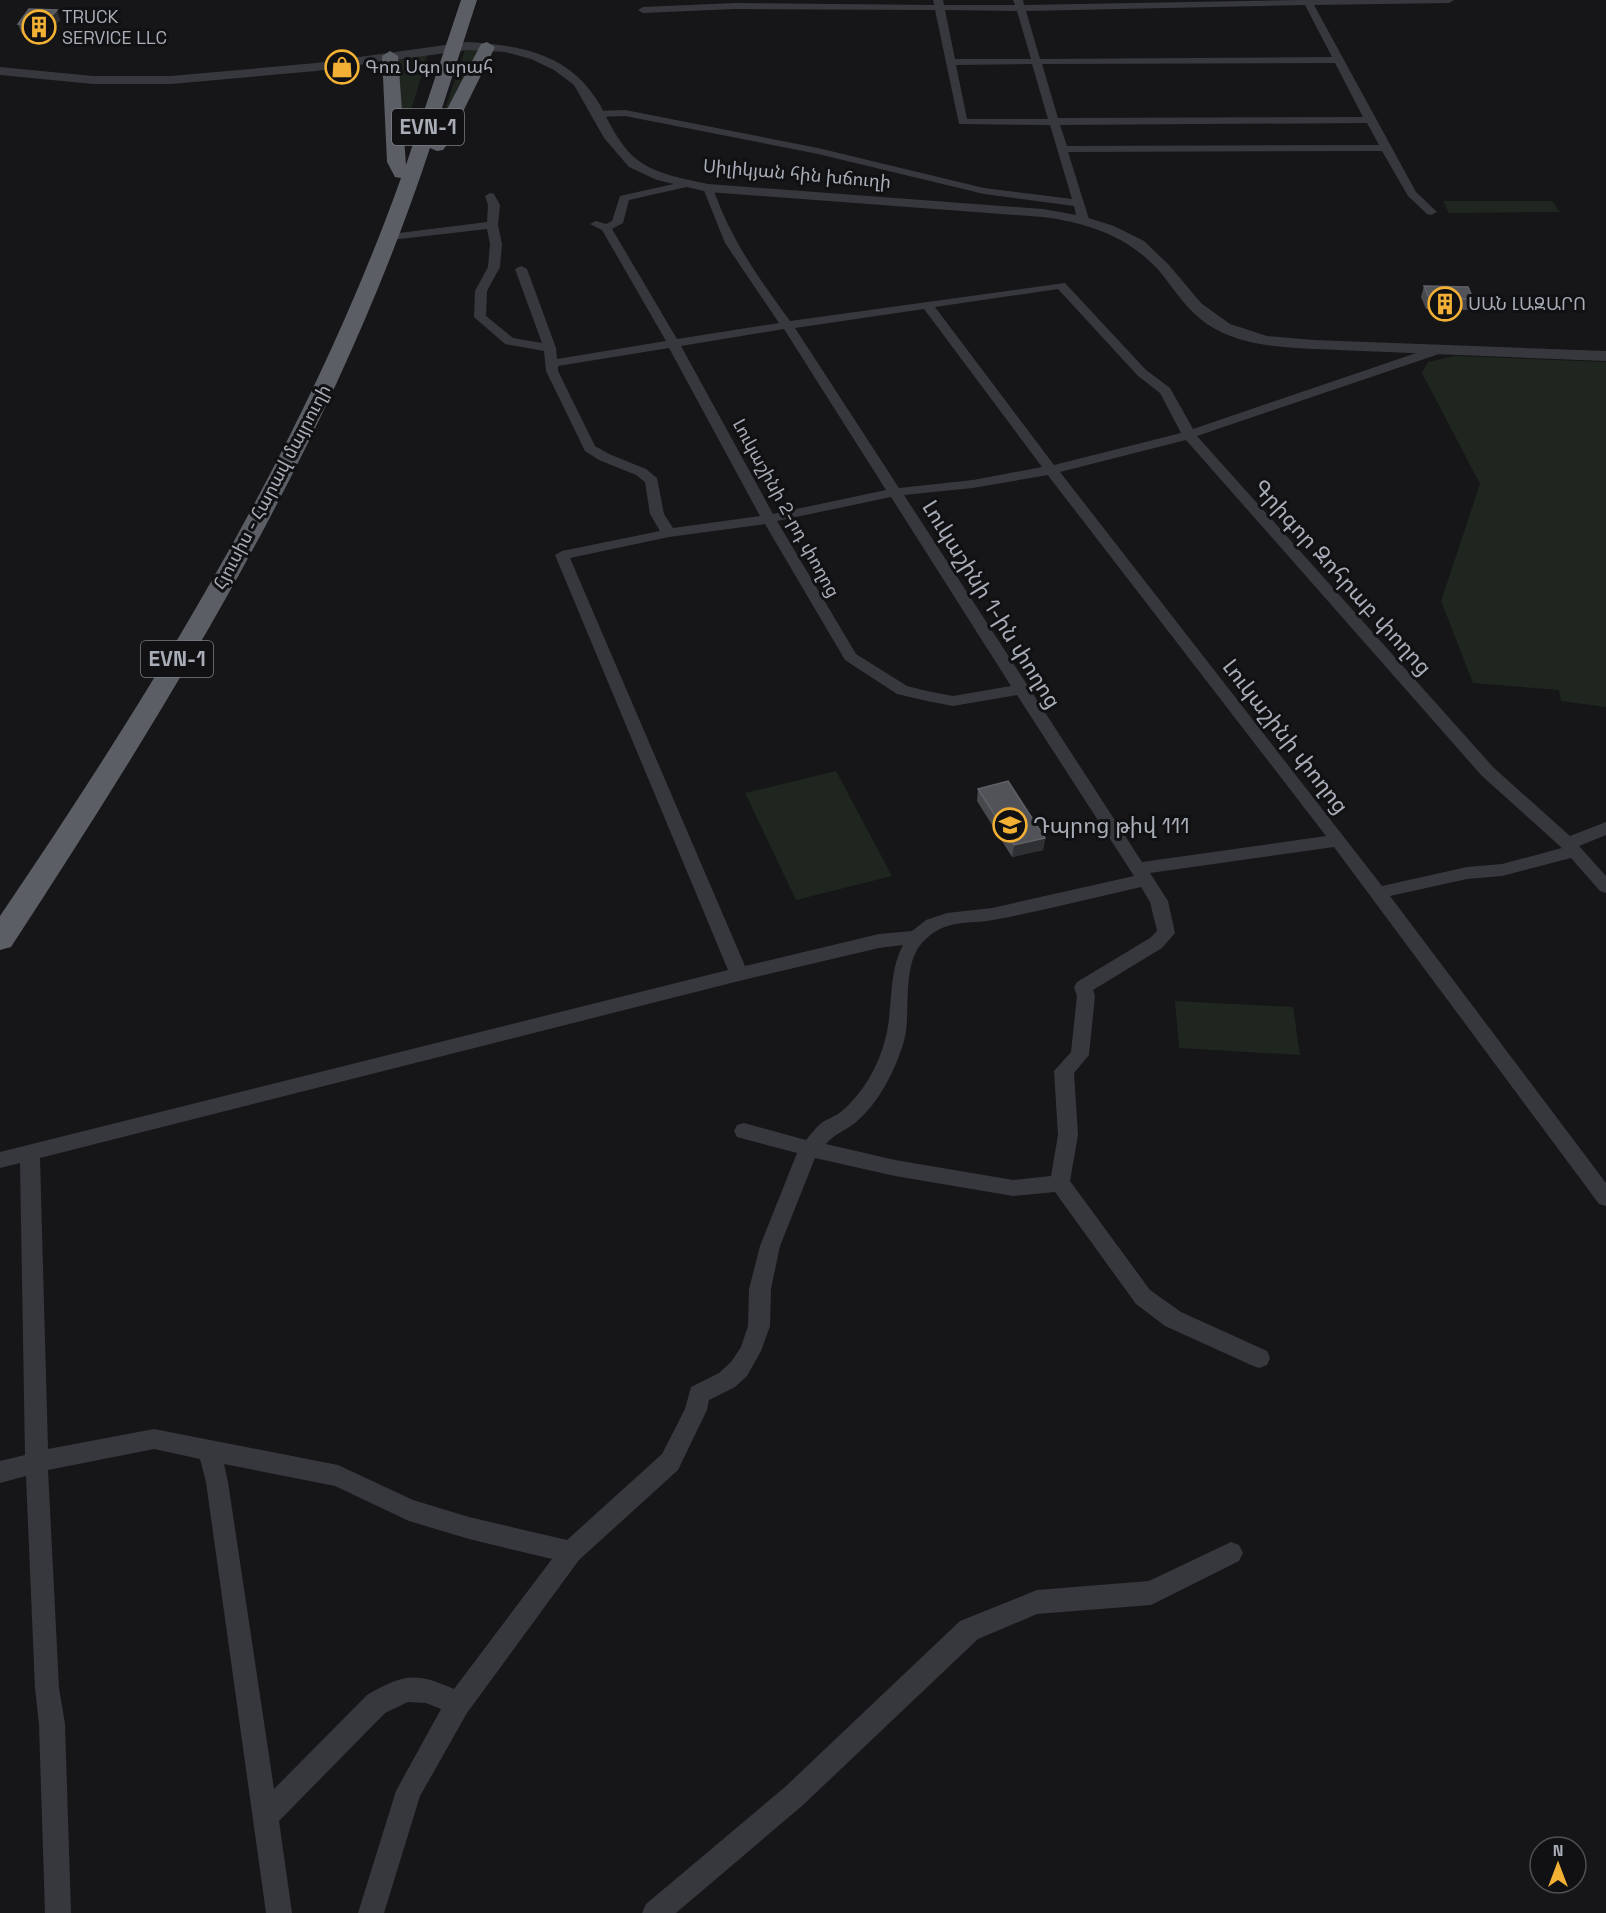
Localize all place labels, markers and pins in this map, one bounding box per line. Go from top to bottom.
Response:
place label: TRUCK SERVICE LLC [62,5,167,49]
building icon: TRUCK SERVICE LLC [21,9,57,45]
shop icon: Գոռ Սգո սրահ [324,49,360,85]
place label: Գոռ Սգո սրահ [365,55,493,78]
building icon: ՍԱՆ ԼԱԶԱՐՈ [1427,286,1463,322]
place label: ՍԱՆ ԼԱԶԱՐՈ [1468,292,1586,315]
school or university icon: Դպրոց թիվ 111 [992,807,1028,843]
place label: Դպրոց թիվ 111 [1033,811,1189,839]

